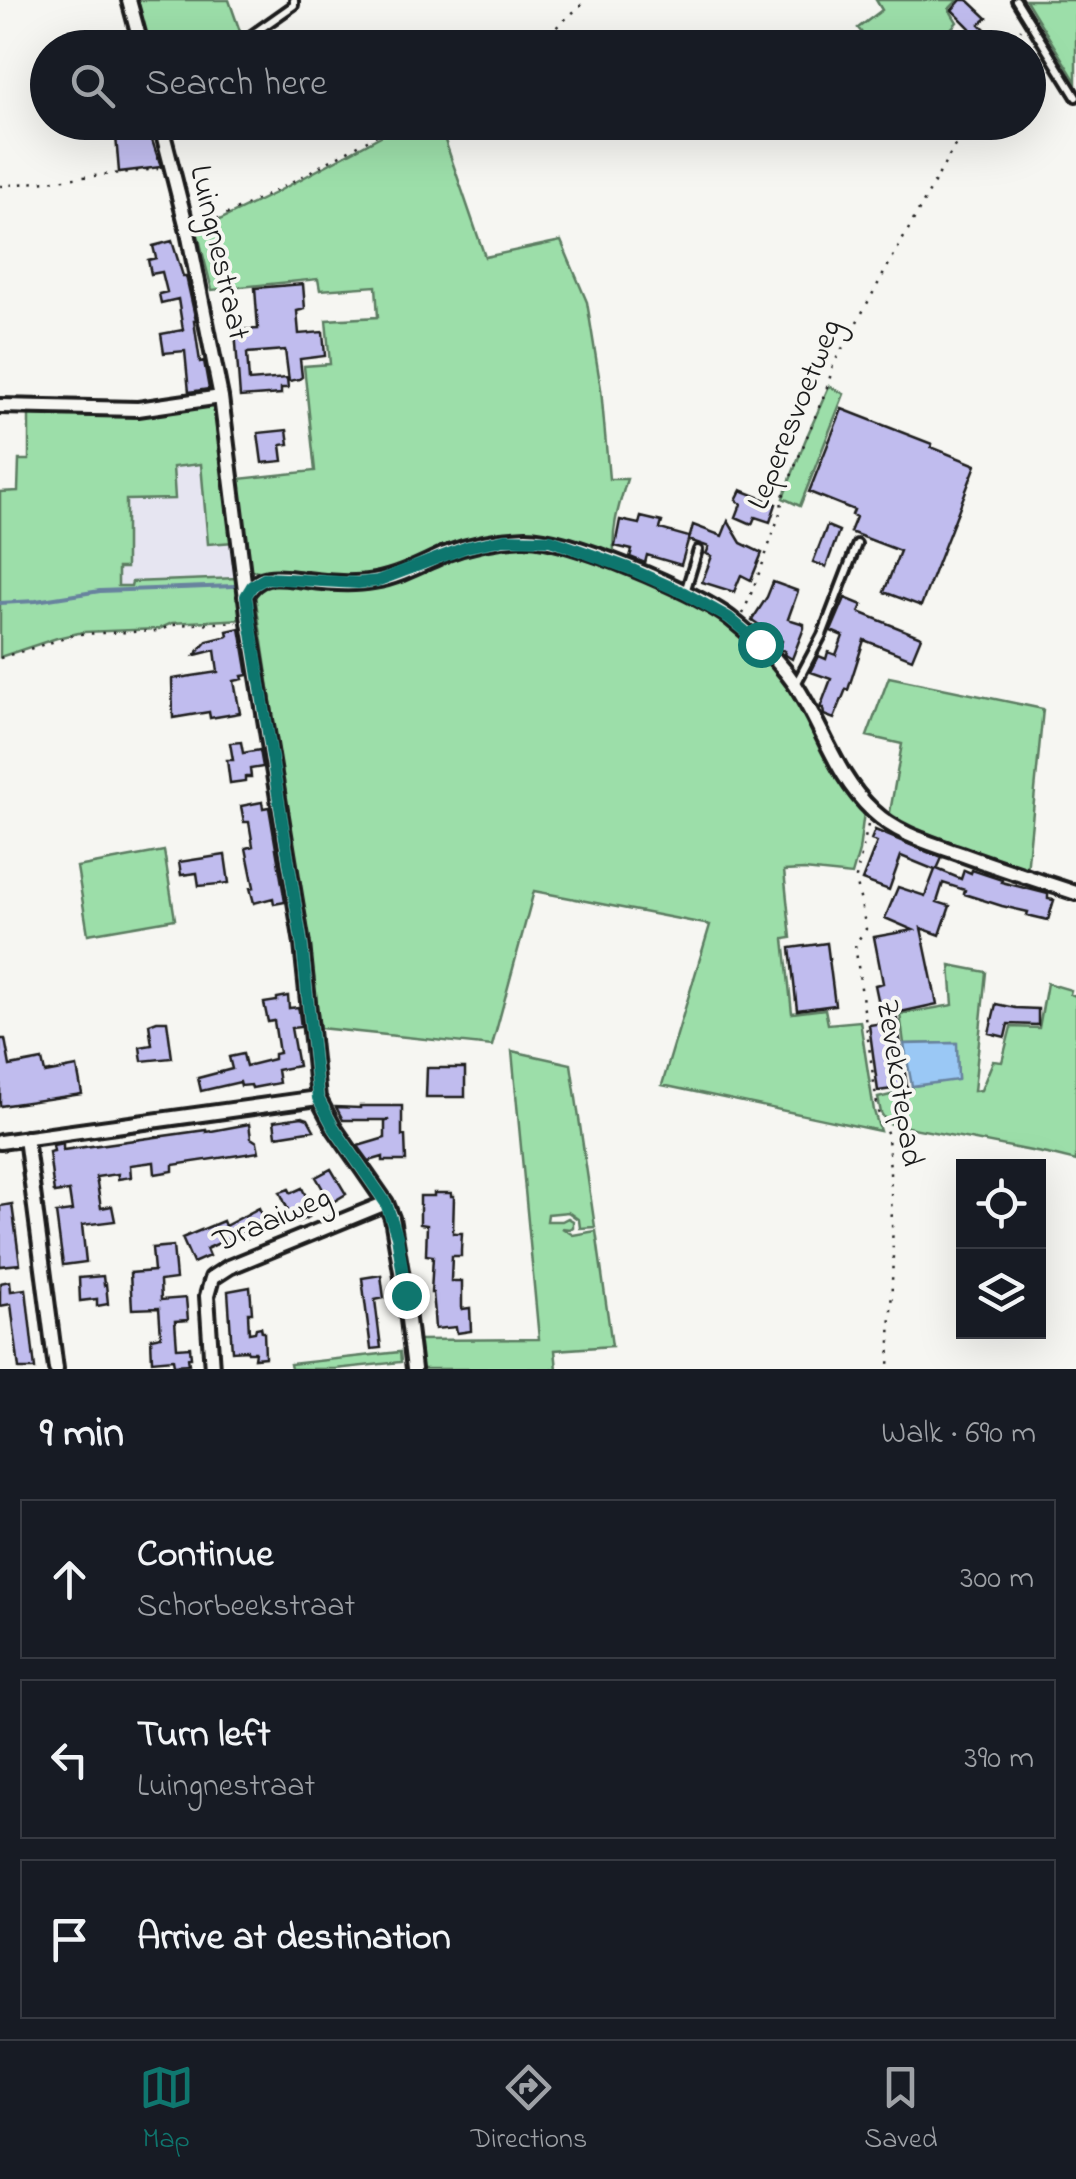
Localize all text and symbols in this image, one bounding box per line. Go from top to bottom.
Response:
search box [30,30,1046,140]
text: Search here [145,57,327,113]
icon: search [65,58,120,113]
street label: Luingnestraat [175,161,261,345]
street label: Leperesvoetweg [736,312,856,518]
route start [738,622,784,668]
street label: Zevekotepad [862,996,934,1170]
map controls [956,1159,1046,1339]
button: locate [956,1159,1046,1249]
street label: Draaiweg [206,1175,339,1267]
button: layers [956,1249,1046,1339]
route end [384,1273,430,1319]
text: 9 min [40,1404,124,1465]
text: Walk · 690 m [881,1411,1036,1458]
text: Continue [137,1528,273,1584]
icon: ahead [42,1552,97,1607]
text: 300 m [960,1556,1034,1603]
text: Schorbeekstraat [137,1584,355,1631]
text: Turn left [137,1708,270,1764]
icon: left [42,1732,97,1787]
text: 390 m [964,1736,1034,1783]
text: Luingnestraat [137,1764,315,1811]
text: Arrive at destination [137,1911,451,1967]
icon: arrive [42,1912,97,1967]
tab: Map [139,2060,194,2161]
tab: Directions [471,2060,587,2161]
tab: Saved [864,2060,937,2161]

